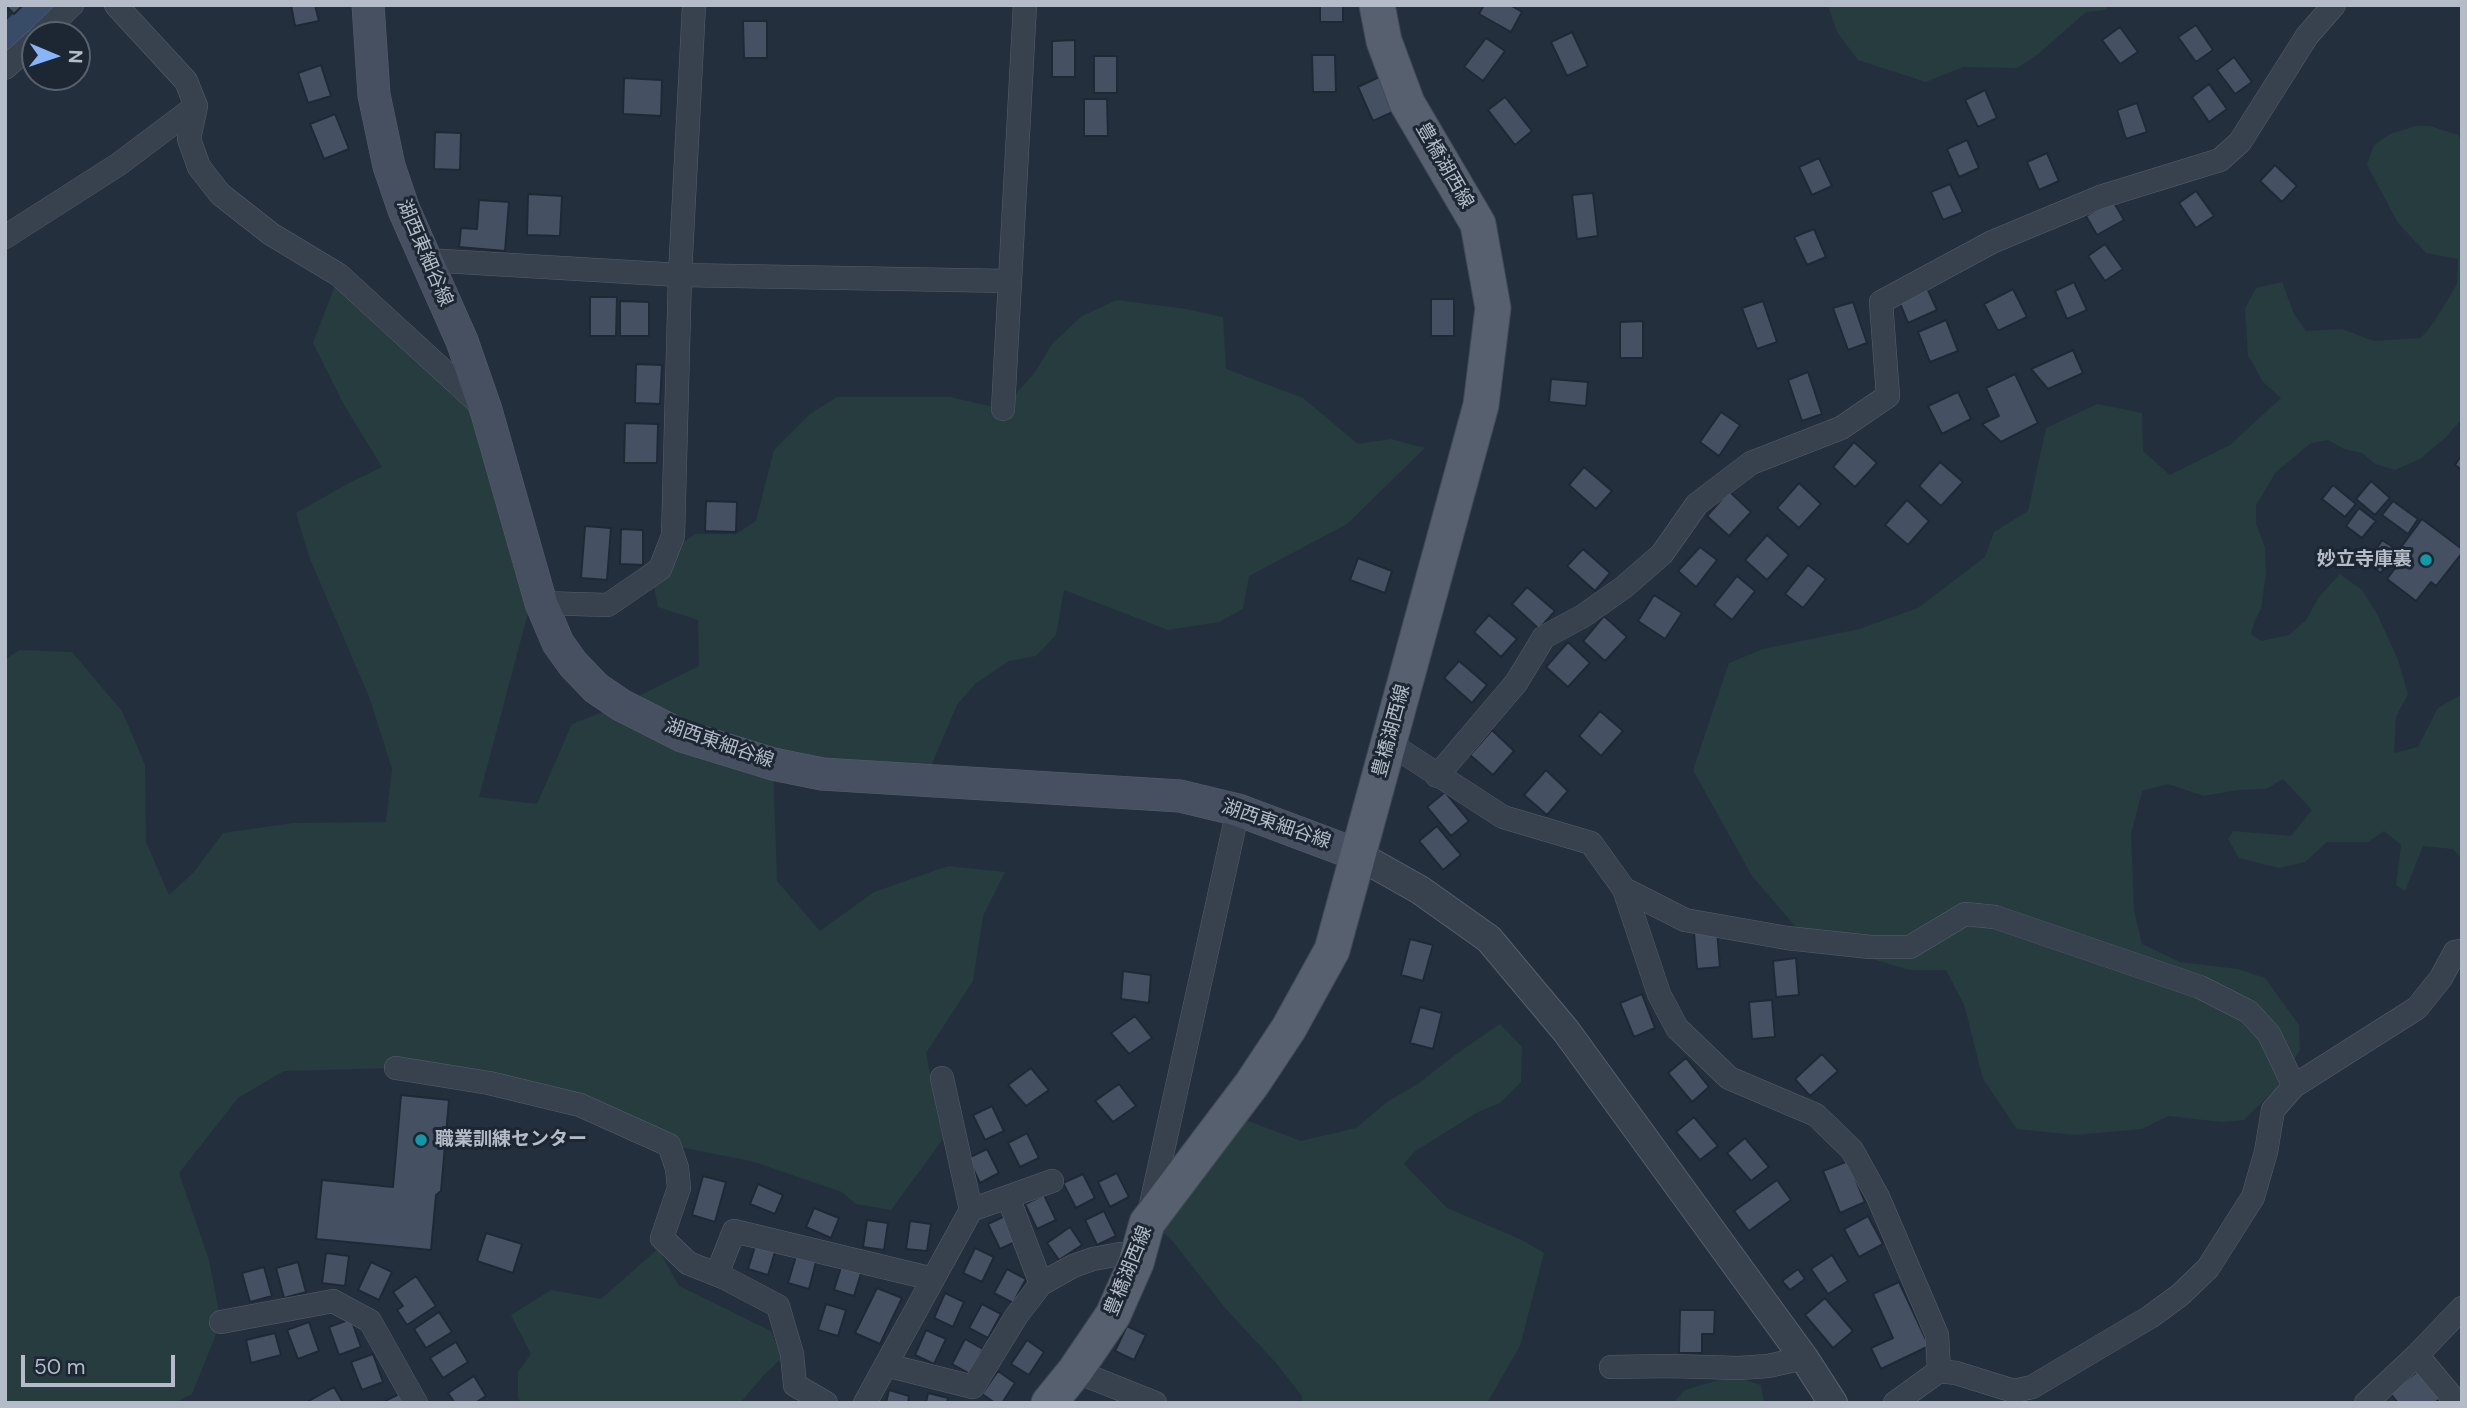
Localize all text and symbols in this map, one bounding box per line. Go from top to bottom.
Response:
north arrow [21,21,91,91]
text: N [63,49,88,64]
street label: 豊橋湖西線 [1410,119,1478,213]
street label: 湖西東細谷線 [391,196,457,310]
place label: 妙立寺庫裏 [2317,549,2412,571]
marker: 妙立寺庫裏 [2418,552,2434,568]
street label: 豊橋湖西線 [1369,682,1415,780]
street label: 湖西東細谷線 [661,715,777,773]
street label: 湖西東細谷線 [1218,796,1334,854]
place label: 職業訓練センター [435,1129,587,1151]
marker: 職業訓練センター [413,1132,429,1148]
street label: 豊橋湖西線 [1101,1223,1157,1319]
scale bar [24,1342,178,1386]
text: 50 m [34,1353,85,1381]

